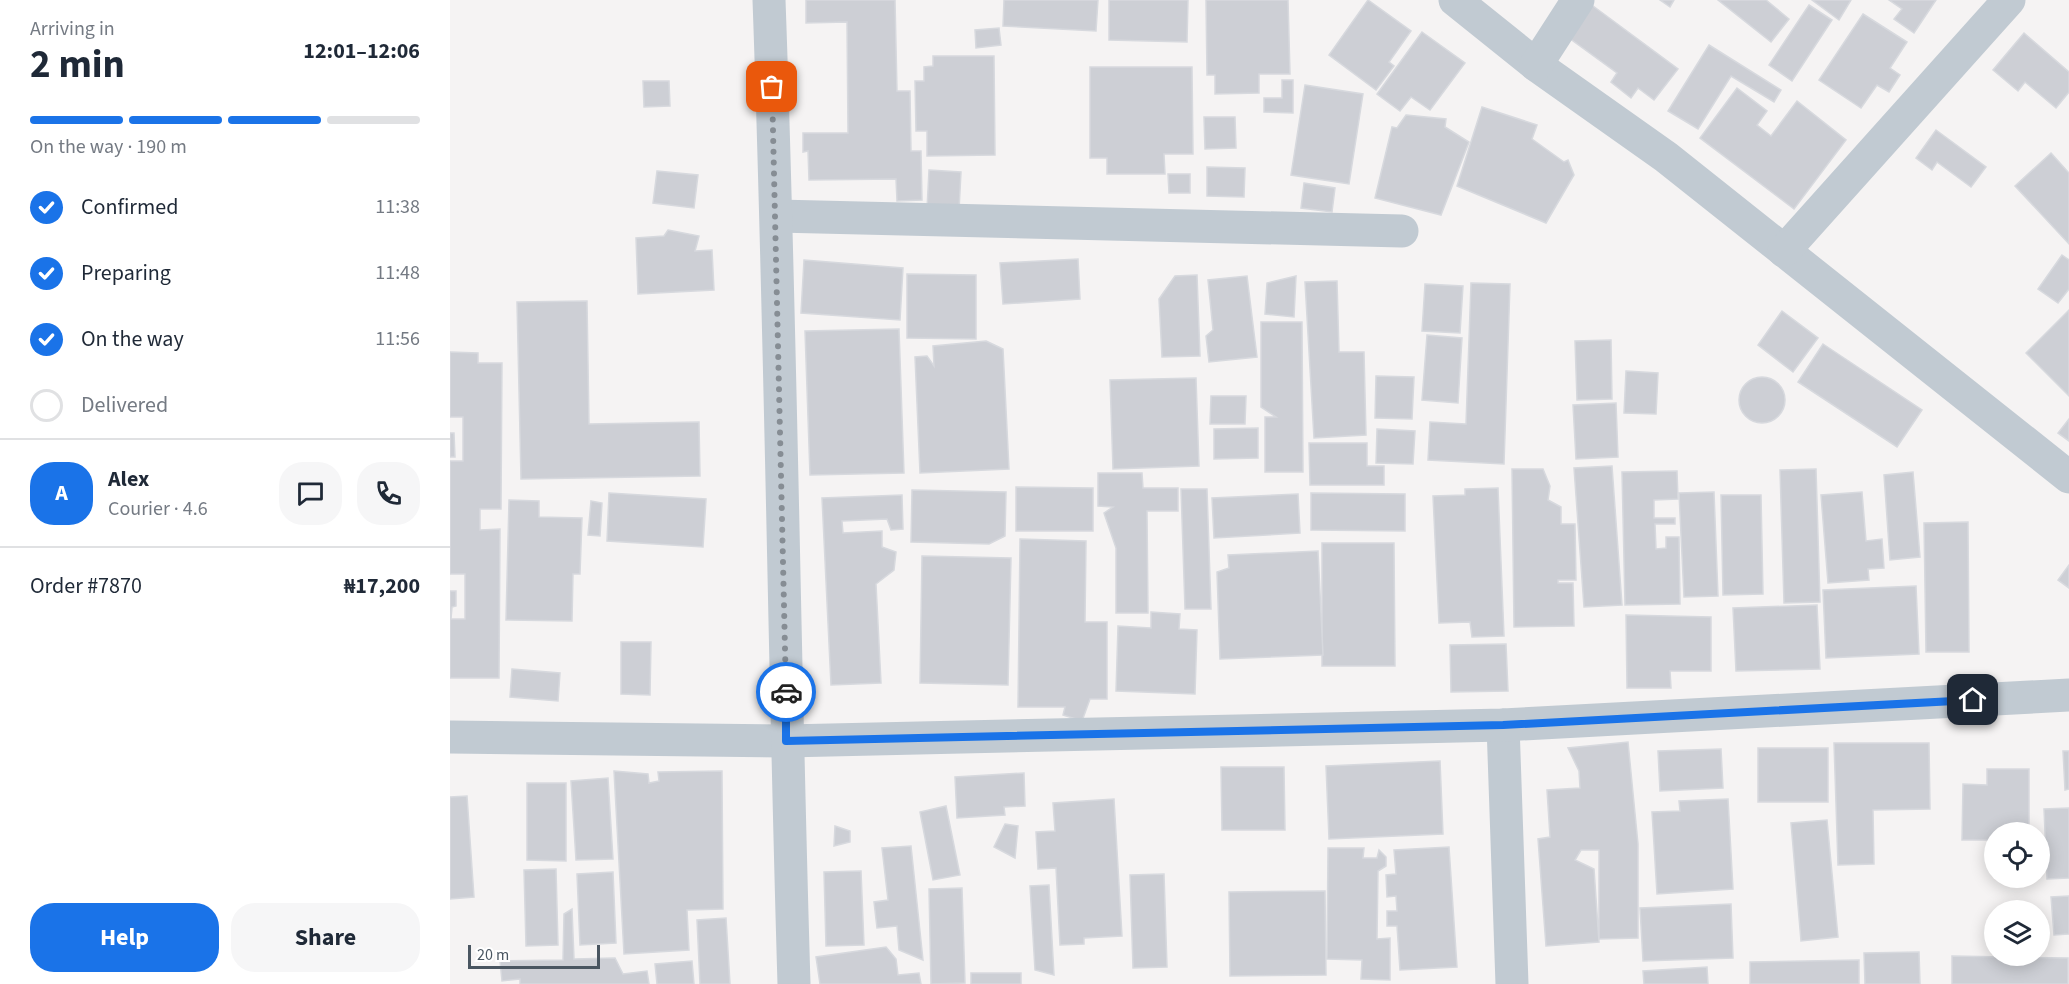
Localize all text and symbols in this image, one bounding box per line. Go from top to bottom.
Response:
text: Arriving in [30,15,115,43]
text: 12:01–12:06 [303,35,420,67]
text: 2 min [30,37,125,93]
pin [746,61,797,112]
icon: bag [755,70,788,103]
text: On the way · 190 m [30,133,187,161]
icon: check [30,191,63,224]
text: Confirmed [81,191,178,223]
text: 11:38 [375,193,420,221]
icon: check [30,257,63,290]
text: Preparing [81,257,171,289]
text: 11:48 [375,259,420,287]
icon: check [30,323,63,356]
text: On the way [81,323,184,355]
text: 11:56 [375,325,420,353]
text: Delivered [81,389,168,421]
button: chat [279,462,342,525]
button: phone [357,462,420,525]
text: Alex [108,463,149,495]
text: A [55,477,68,509]
text: Courier · 4.6 [108,495,208,523]
text: Order #7870 [30,570,142,602]
text: ₦17,200 [344,570,420,602]
courier [756,662,816,722]
pin [1947,674,1998,725]
icon: car [770,676,803,709]
icon: home [1956,683,1989,716]
map controls [1984,822,2050,966]
button: locate [1984,822,2050,888]
button: layers [1984,900,2050,966]
button: Help [30,903,219,972]
button: Share [231,903,420,972]
scale bar [468,942,600,970]
text: 20 m [477,944,509,966]

